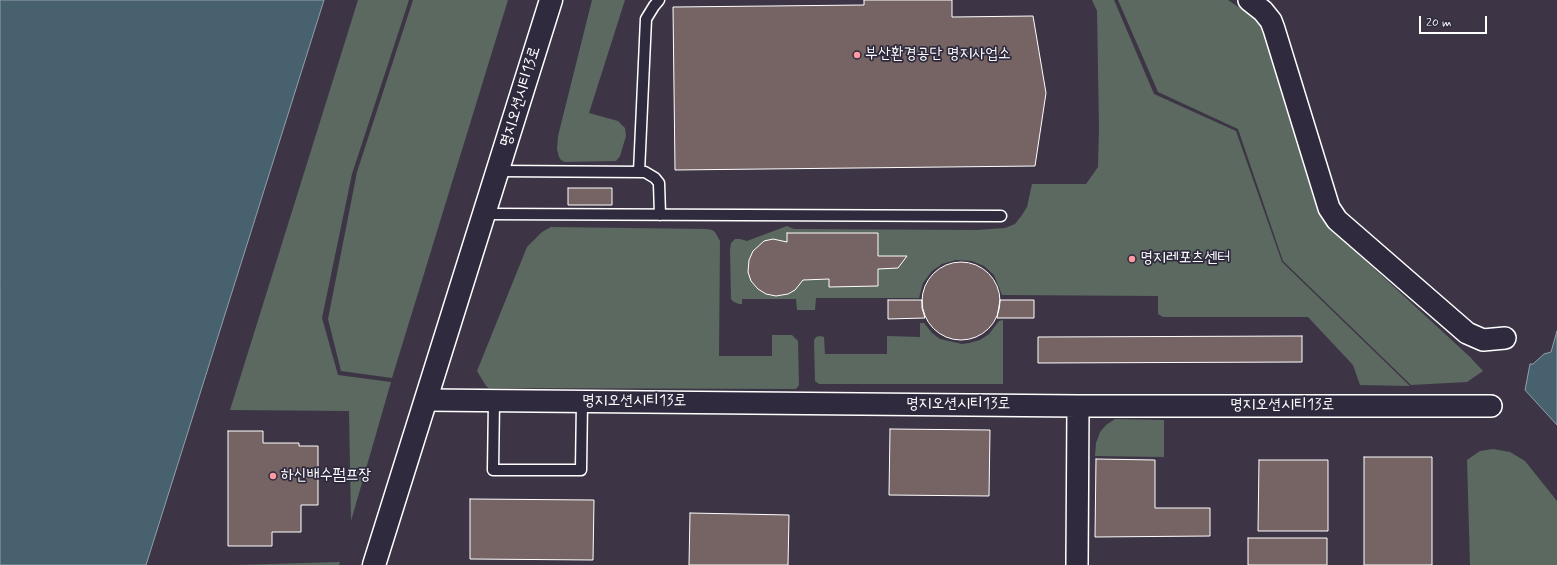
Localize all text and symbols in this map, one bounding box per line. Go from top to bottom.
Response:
scale bar [1421,8,1489,34]
text: 20 m [1426,15,1452,31]
street label: 명지오션시티13로 [497,44,545,150]
place label: 부산환경공단 명지사업소 [865,45,1011,65]
marker: 부산환경공단 명지사업소 [852,50,862,60]
place label: 명지레포츠센터 [1140,249,1230,269]
marker: 명지레포츠센터 [1127,254,1137,264]
street label: 명지오션시티13로 [582,392,686,412]
street label: 명지오션시티13로 [906,395,1010,415]
street label: 명지오션시티13로 [1230,396,1334,416]
place label: 하신배수펌프장 [281,466,371,486]
marker: 하신배수펌프장 [268,471,278,481]

